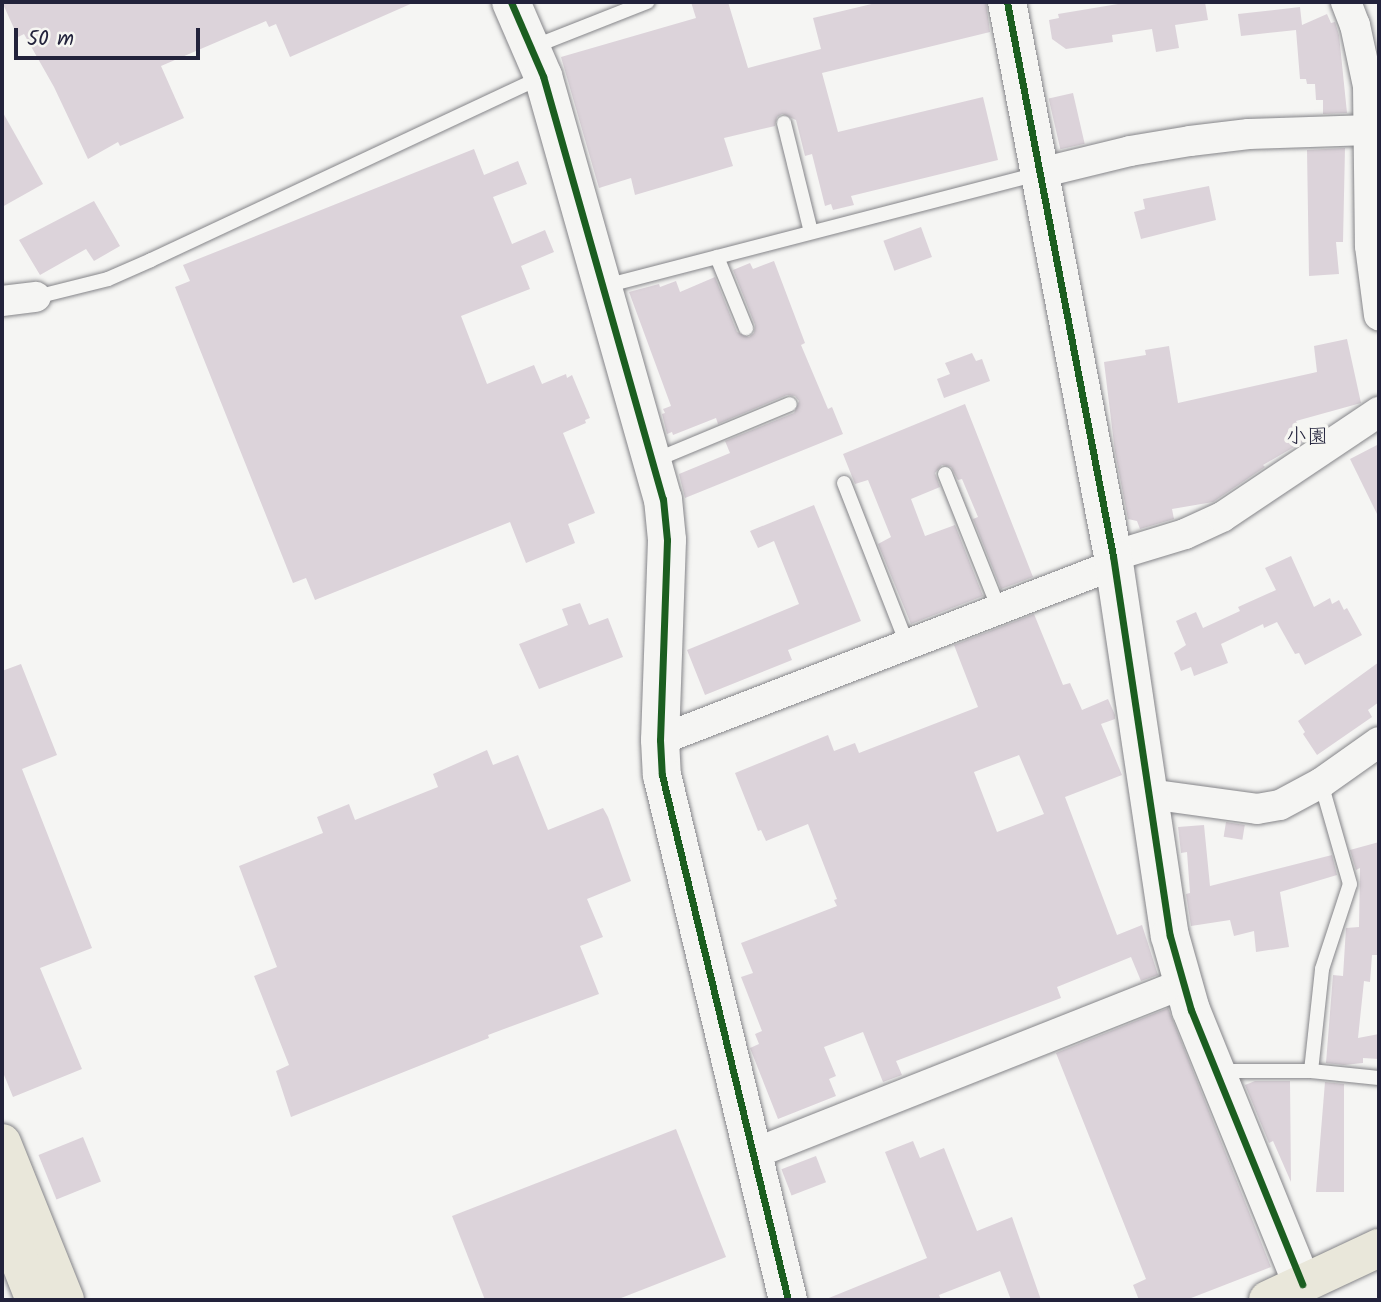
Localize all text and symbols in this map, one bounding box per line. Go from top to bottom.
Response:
scale bar [18,14,203,58]
text: 50 m [27,23,74,56]
district label: 小園 [1286,425,1328,451]

